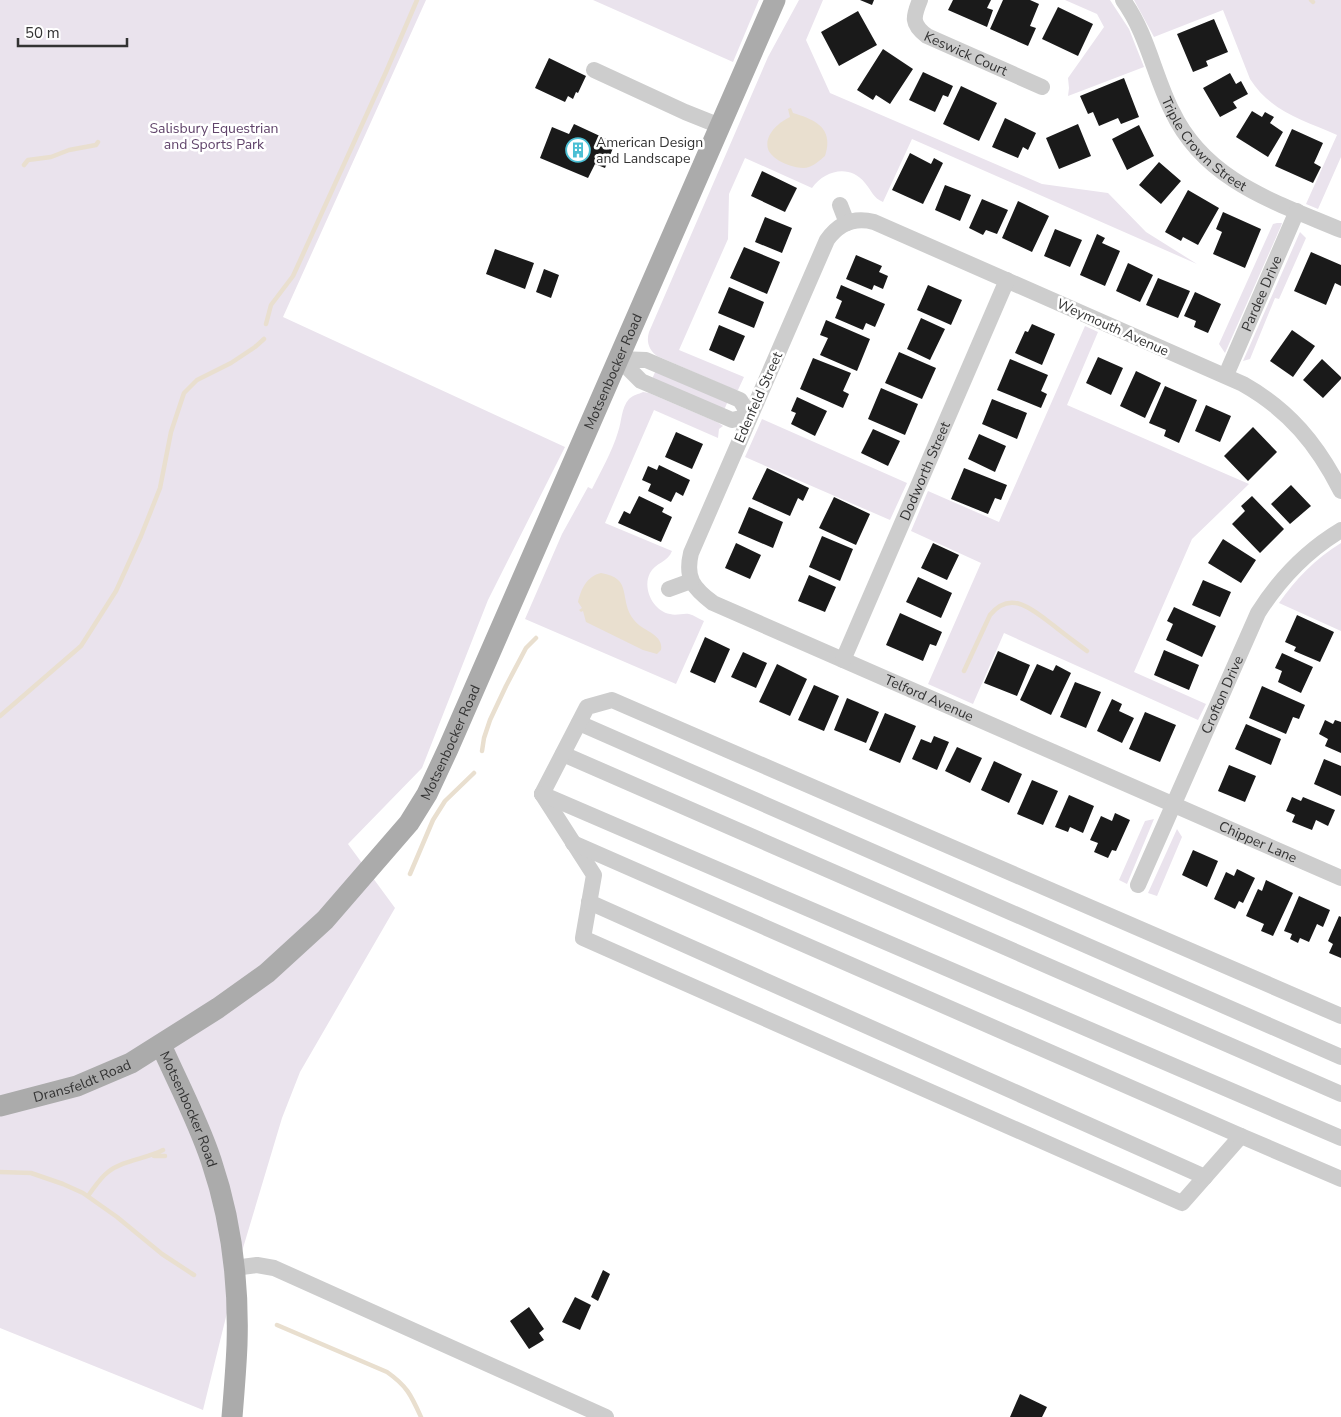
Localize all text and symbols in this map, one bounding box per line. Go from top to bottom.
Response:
scale bar [18,15,126,47]
text: 50 m [25,23,60,43]
street label: Keswick Court [921,27,1011,81]
street label: Triple Crown Street [1157,94,1250,196]
park label: Salisbury Equestrian and Sports Park [149,119,279,154]
place label: American Design and Landscape [596,133,703,168]
building icon: American Design and Landscape [565,137,591,163]
street label: Pardee Drive [1237,253,1287,334]
street label: Weymouth Avenue [1054,294,1172,361]
street label: Motsenbocker Road [580,311,647,433]
street label: Edenfeld Street [730,349,787,446]
street label: Dodworth Street [895,419,955,523]
street label: Crofton Drive [1197,653,1248,737]
street label: Telford Avenue [881,670,977,726]
street label: Motsenbocker Road [416,682,485,803]
street label: Chipper Lane [1216,817,1300,868]
street label: Motsenbocker Road [155,1048,222,1170]
street label: Dransfeldt Road [31,1055,134,1107]

